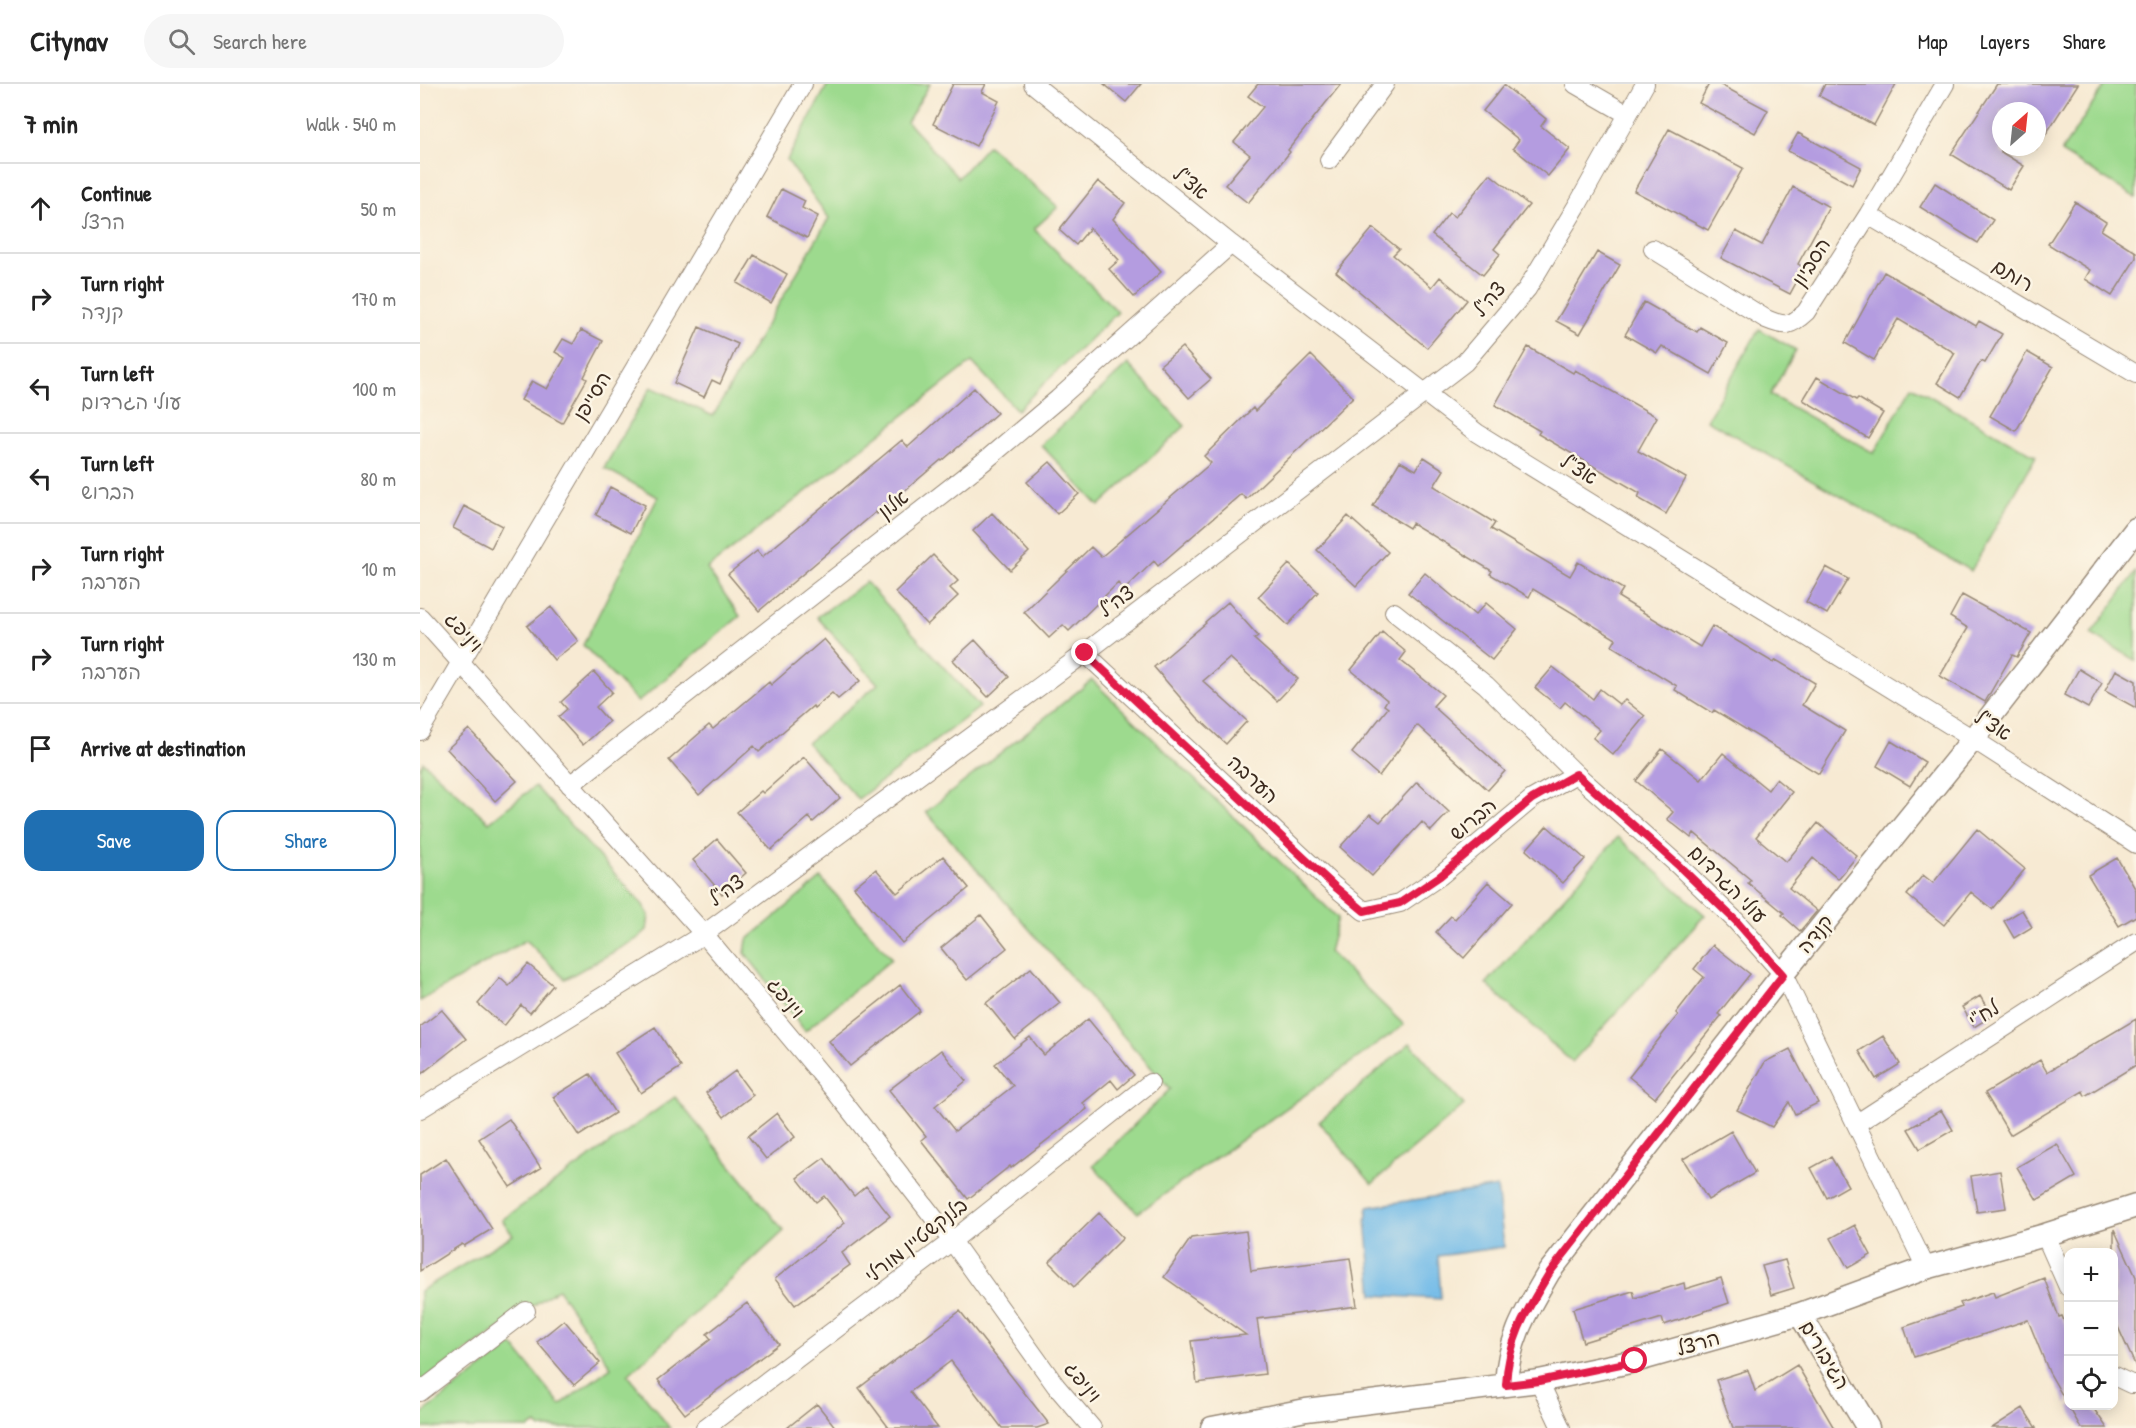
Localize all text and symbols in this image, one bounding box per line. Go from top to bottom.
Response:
search box [144,14,564,68]
text: Citynav [30,22,108,60]
icon: search [165,25,198,58]
text: Search here [213,26,307,56]
text: Map [1918,27,1947,56]
text: Layers [1980,27,2030,56]
text: Share [2063,27,2106,56]
north arrow [1992,102,2046,156]
text: 7 min [24,106,78,141]
text: Walk · 540 m [306,110,396,137]
street label: אצ"ל [1168,160,1215,205]
text: Continue [81,178,152,208]
icon: ahead [24,192,57,225]
text: 50 m [360,195,396,222]
text: הרצל [81,208,125,235]
street label: הסביון [1785,232,1836,291]
street label: רותם [1988,252,2039,297]
text: Turn right [81,268,164,298]
street label: צה"ל [1466,275,1511,322]
icon: right [24,282,57,315]
text: 170 m [352,285,396,312]
text: קנדה [81,298,124,325]
text: Turn left [81,358,154,388]
street label: הסייפן [566,366,617,425]
icon: left [24,372,57,405]
text: 100 m [353,375,396,402]
text: עולי הגרדום [81,388,181,415]
street label: אצ"ל [1556,447,1603,490]
text: Turn left [81,448,154,478]
icon: left [24,462,57,495]
text: 80 m [360,465,396,492]
text: הברוש [81,478,135,505]
street label: אלון [872,483,914,524]
text: Turn right [81,538,164,568]
icon: right [24,552,57,585]
text: 10 m [362,555,396,582]
text: הערבה [81,568,141,595]
street label: צה"ל [1092,578,1139,623]
street label: ויניפג [439,606,490,658]
text: Turn right [81,628,164,658]
route end [1071,639,1097,665]
icon: right [24,642,57,675]
text: 130 m [353,645,396,672]
text: הערבה [81,658,141,685]
street label: אצ"ל [1970,703,2017,746]
icon: arrive [24,732,57,765]
text: Arrive at destination [81,733,246,763]
street label: הערבה [1222,748,1285,809]
street label: הברוש [1443,791,1502,846]
button: Save [24,810,204,871]
button: Share [216,810,396,871]
street label: עולי הגרדום [1683,839,1773,929]
street label: צה"ל [702,867,749,912]
street label: קנדה [1791,909,1838,959]
street label: ויניפג [761,972,811,1024]
street label: לח"י [1963,993,2005,1034]
street label: בלנקשטיין מורלי [859,1191,973,1288]
map controls [2064,1248,2118,1410]
button: + [2064,1248,2118,1302]
button: − [2064,1302,2118,1356]
street label: הגיבורים [1794,1315,1857,1394]
street label: הרצל [1673,1323,1723,1362]
route start [1621,1347,1647,1373]
street label: ויניפג [1059,1356,1108,1408]
button: locate [2064,1356,2118,1410]

